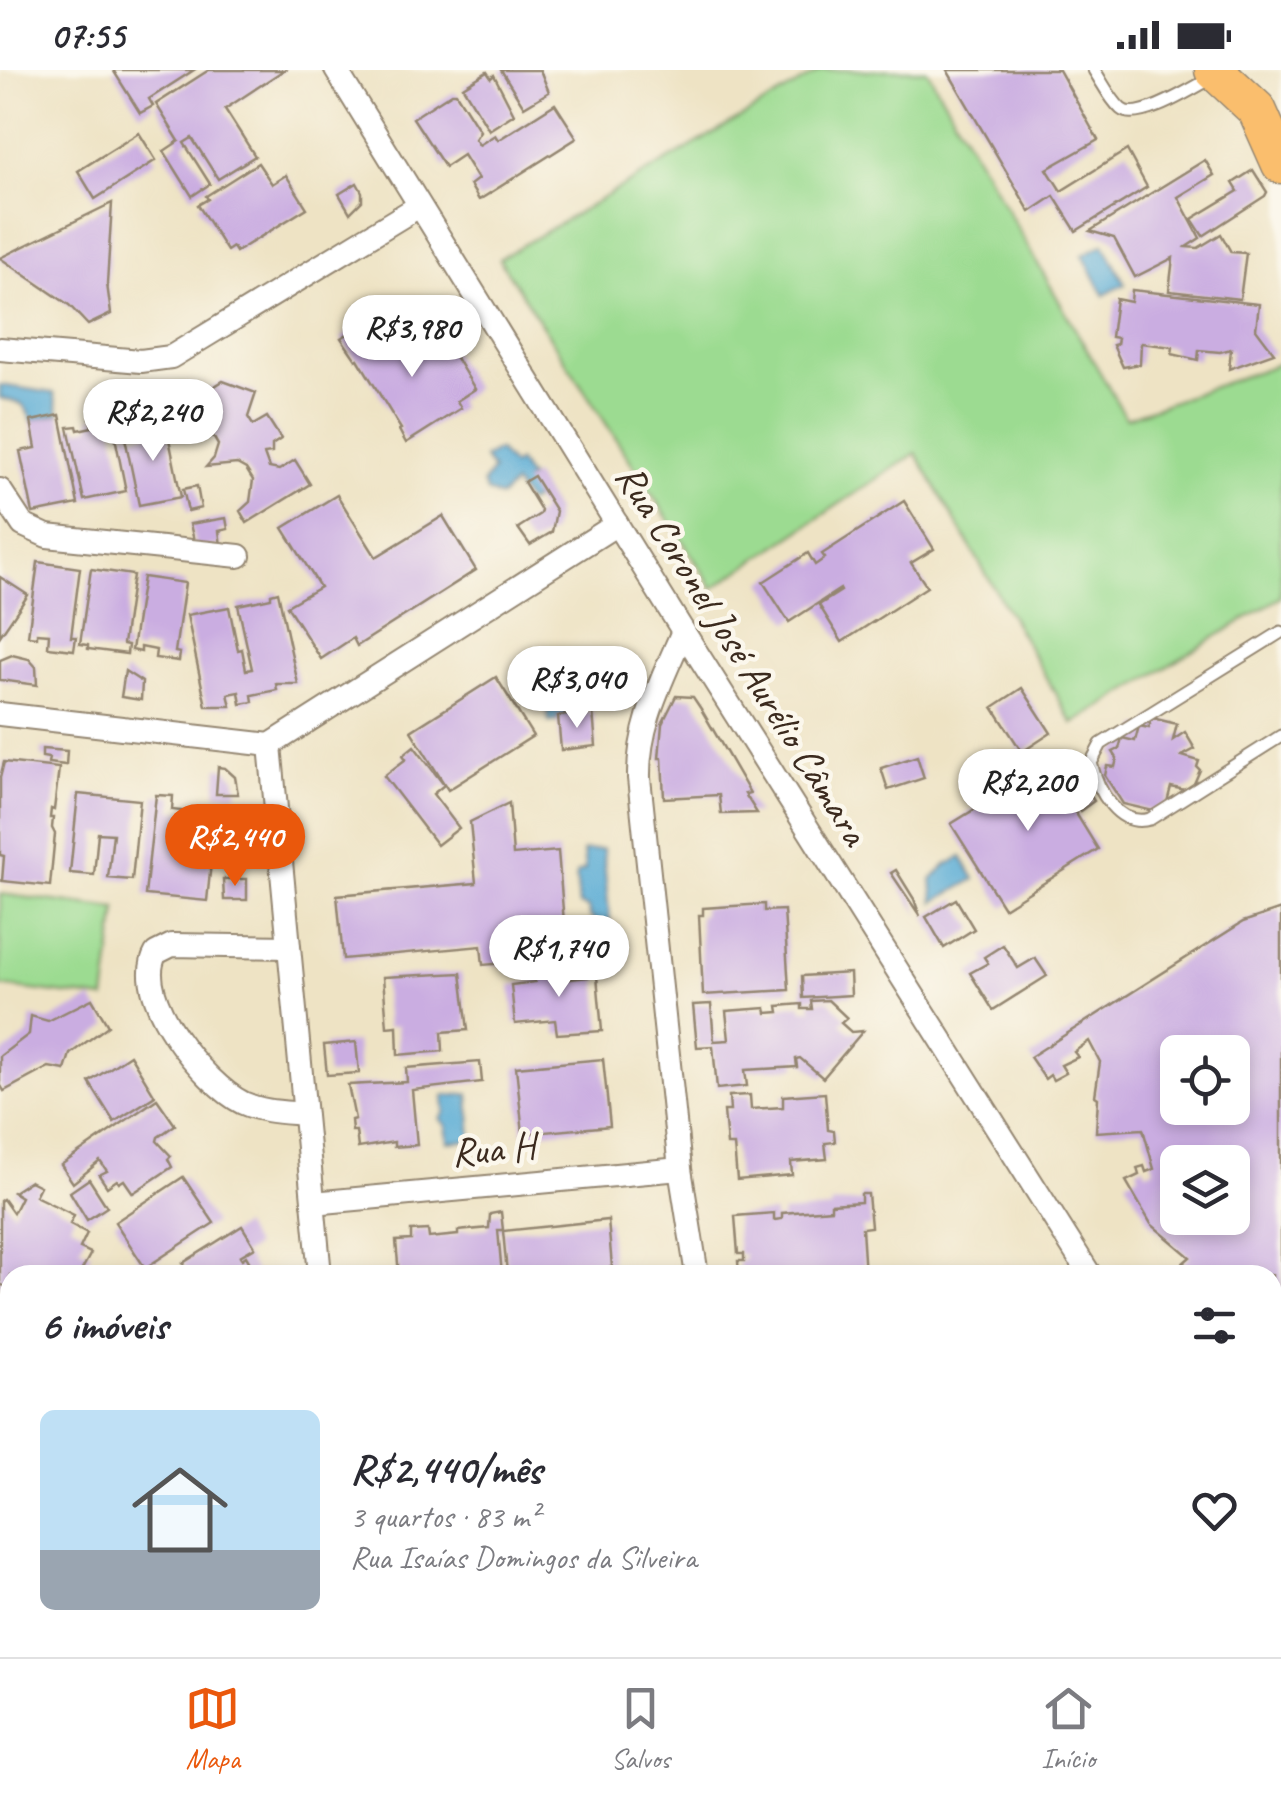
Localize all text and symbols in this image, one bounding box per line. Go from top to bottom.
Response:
text: 07:55 [50,12,125,59]
pin: R$3,980 [320,295,504,380]
text: R$3,980 [364,307,460,348]
pin: R$2,240 [61,379,245,464]
text: R$2,240 [105,391,201,432]
street label: Rua Coronel José Aurélio Câmara [605,455,881,857]
pin: R$3,040 [485,646,669,731]
text: R$3,040 [529,658,625,699]
pin: R$2,200 [936,749,1120,834]
text: R$2,200 [980,761,1076,802]
pin: R$2,440 [143,804,327,889]
text: R$2,440 [187,816,283,857]
pin: R$1,740 [467,915,651,1000]
text: R$1,740 [511,927,607,968]
map controls [1160,1035,1250,1235]
button: locate [1160,1035,1250,1125]
street label: Rua H [449,1120,542,1178]
button: layers [1160,1145,1250,1235]
icon: filters [1187,1298,1242,1353]
text: 6 imóveis [40,1299,168,1352]
text: R$2,440/mês [350,1443,542,1496]
icon: home [120,1450,240,1570]
icon: heart [1187,1483,1242,1538]
text: 3 quartos · 83 m² [350,1496,539,1537]
text: Rua Isaías Domingos da Silveira [350,1537,697,1578]
tab: Mapa [185,1681,240,1776]
tab: Salvos [611,1681,670,1776]
tab: Início [1041,1681,1096,1776]

